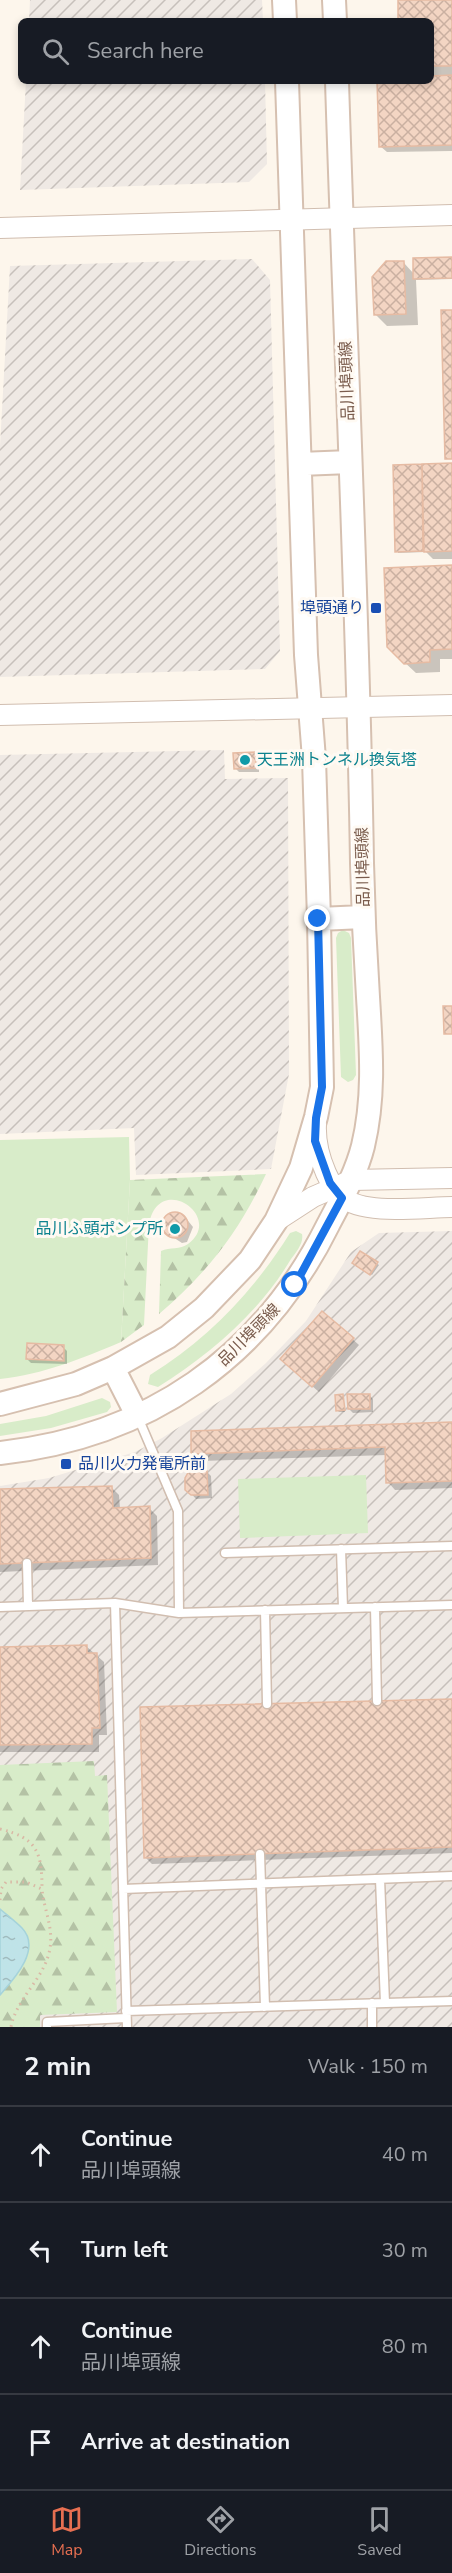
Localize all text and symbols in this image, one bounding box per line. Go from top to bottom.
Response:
search box [18,18,434,84]
icon: search [39,35,72,68]
text: Search here [87,36,204,66]
street label: 品川埠頭線 [335,341,359,421]
place label: 埠頭通り [300,597,364,619]
marker: 埠頭通り [369,601,383,615]
place label: 天王洲トンネル換気塔 [257,749,417,771]
marker: 天王洲トンネル換気塔 [238,753,252,767]
street label: 品川埠頭線 [351,827,375,907]
route end [304,905,330,931]
place label: 品川ふ頭ポンプ所 [35,1218,163,1240]
marker: 品川ふ頭ポンプ所 [168,1222,182,1236]
route start [281,1271,307,1297]
street label: 品川埠頭線 [213,1299,285,1371]
place label: 品川火力発電所前 [78,1453,206,1475]
marker: 品川火力発電所前 [59,1457,73,1471]
text: 2 min [24,2049,91,2084]
text: Walk · 150 m [308,2053,428,2080]
text: Continue [81,2124,172,2154]
icon: ahead [24,2138,57,2171]
text: 40 m [382,2141,428,2168]
text: 品川埠頭線 [81,2157,181,2184]
icon: left [24,2234,57,2267]
text: Turn left [81,2235,168,2265]
text: 30 m [382,2237,428,2264]
text: Continue [81,2316,172,2346]
icon: ahead [24,2330,57,2363]
text: 80 m [382,2333,428,2360]
text: 品川埠頭線 [81,2349,181,2376]
icon: arrive [24,2426,57,2459]
text: Arrive at destination [81,2427,290,2457]
tab: Map [50,2503,83,2561]
tab: Directions [184,2503,256,2561]
tab: Saved [357,2503,402,2561]

